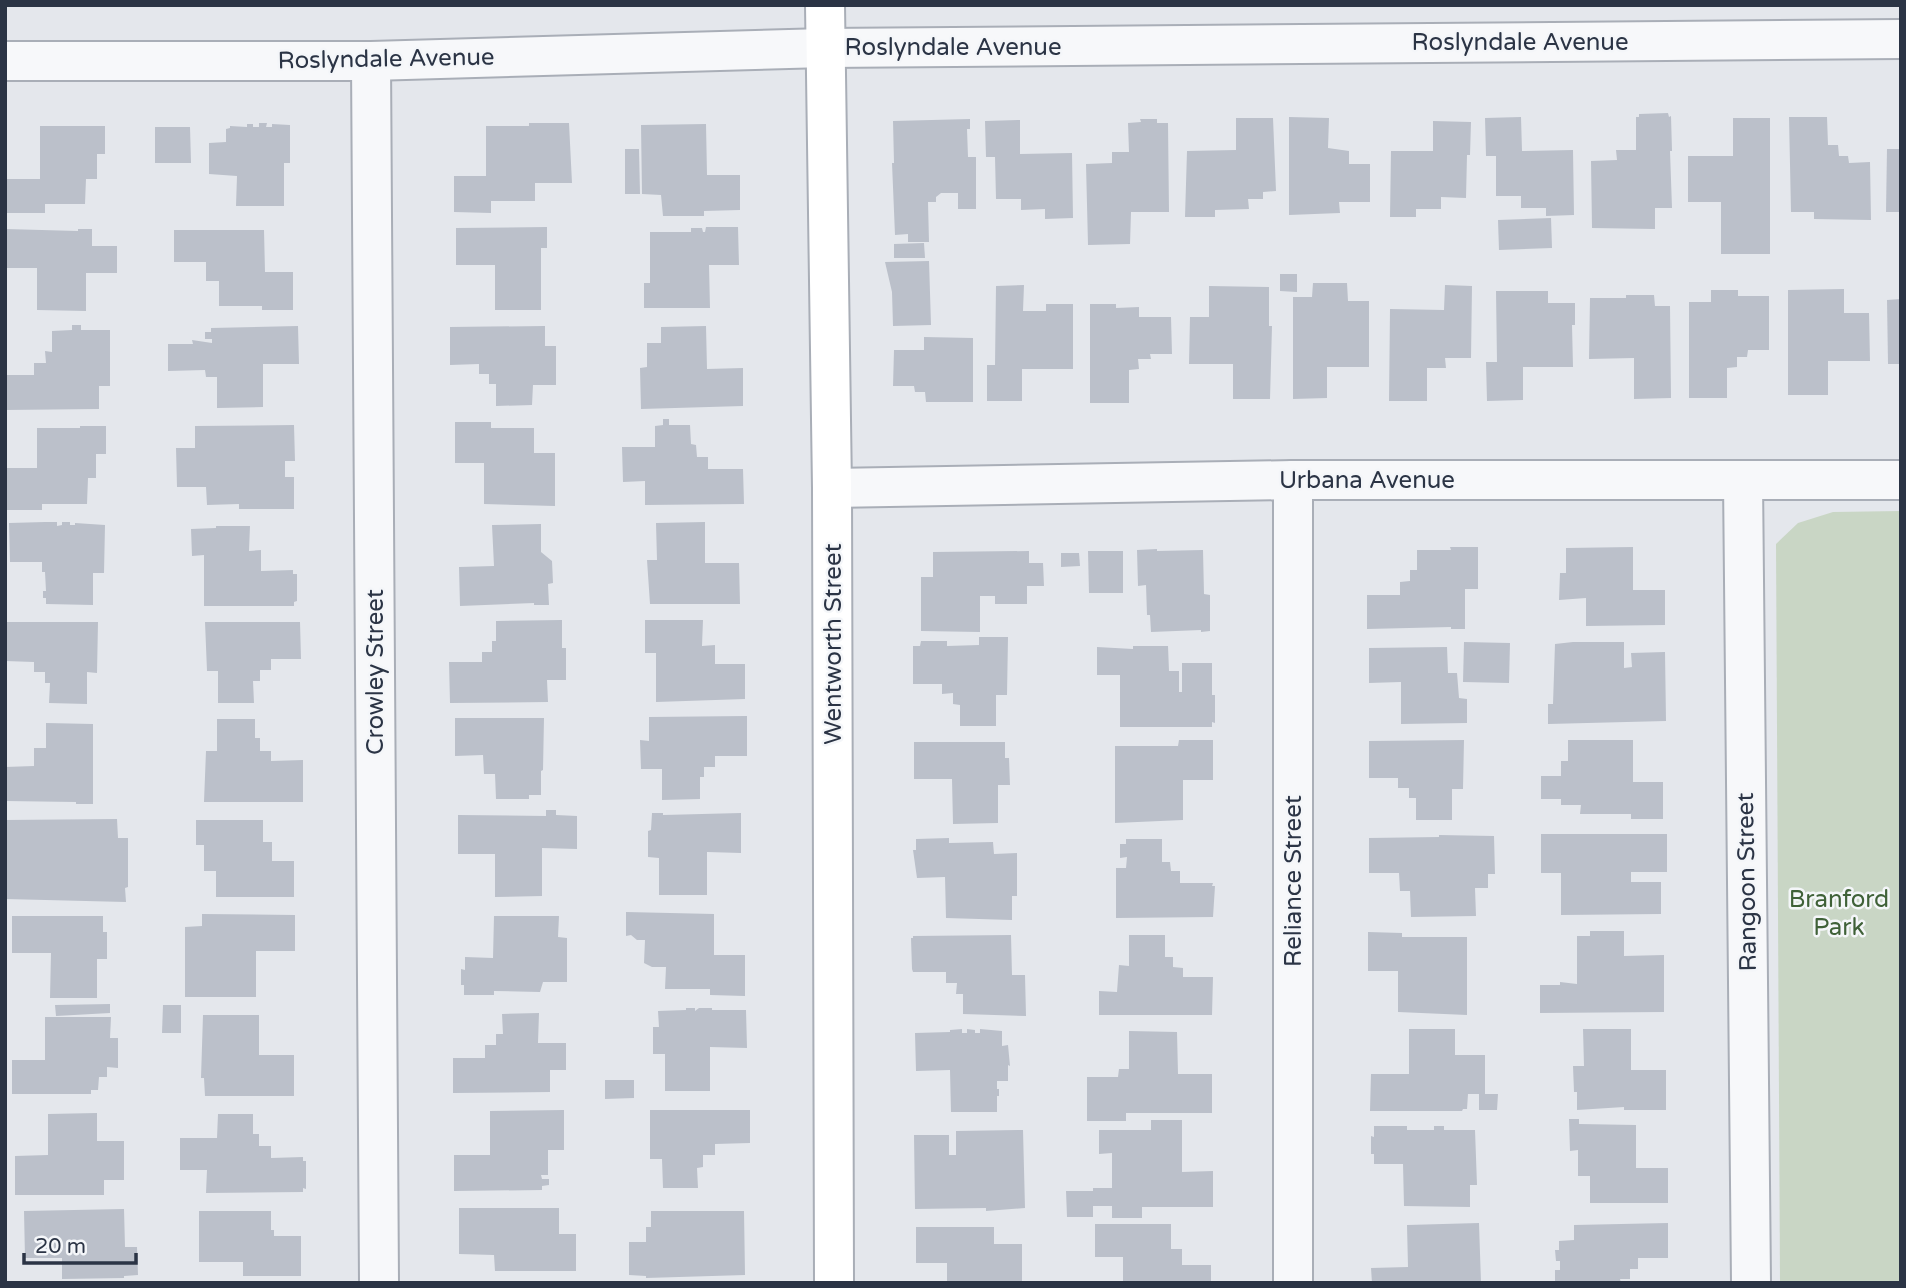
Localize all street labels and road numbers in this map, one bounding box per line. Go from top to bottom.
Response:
street label: Roslyndale Avenue [1411,28,1629,57]
street label: Roslyndale Avenue [844,33,1062,62]
street label: Roslyndale Avenue [277,43,495,75]
street label: Urbana Avenue [1279,466,1455,495]
street label: Wentworth Street [819,543,848,745]
street label: Crowley Street [361,589,390,755]
street label: Rangoon Street [1731,792,1763,972]
street label: Reliance Street [1279,795,1308,967]

